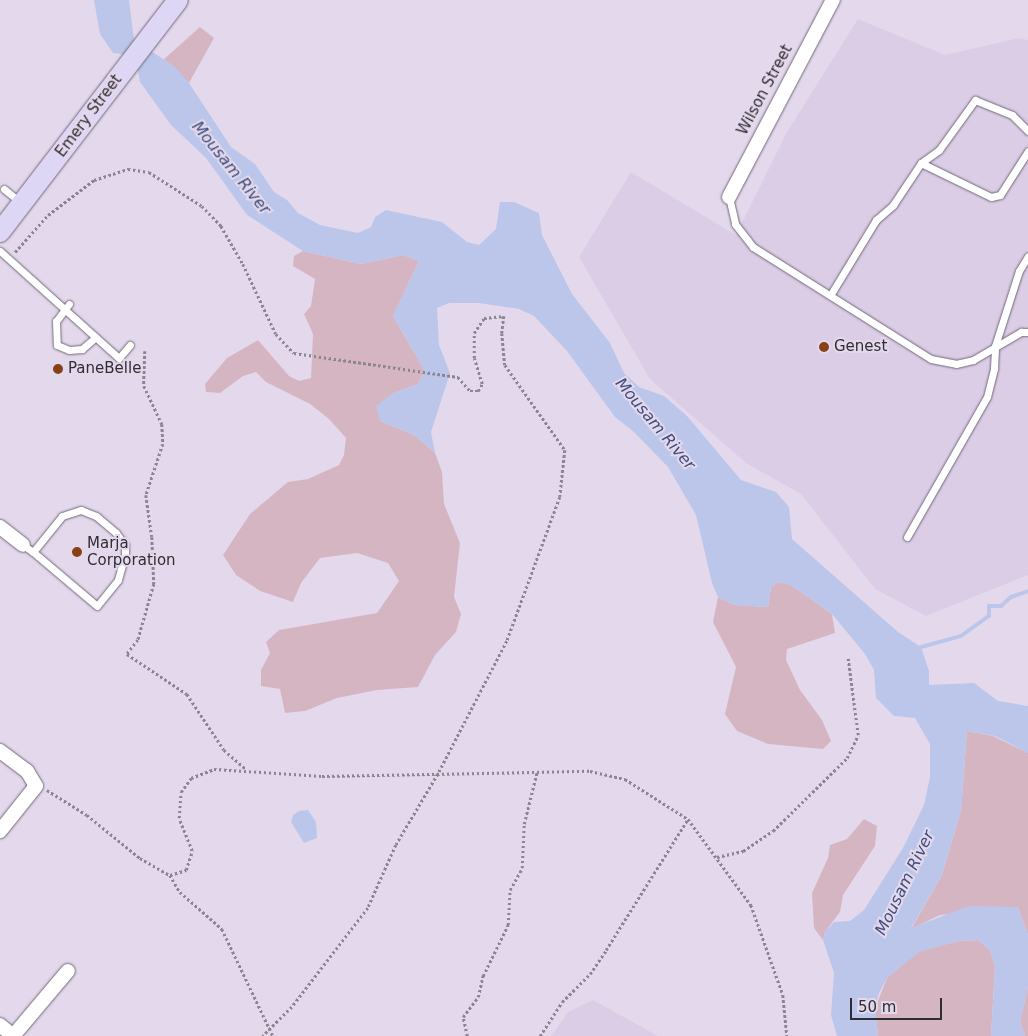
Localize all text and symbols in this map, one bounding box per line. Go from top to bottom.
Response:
street label: Wilson Street [734,42,796,138]
street label: Emery Street [52,71,126,161]
water label: Mousam River [188,118,274,218]
place label: Genest [834,338,887,356]
marker: Genest [818,341,830,353]
place label: PaneBelle [68,360,141,378]
marker: PaneBelle [52,363,64,375]
water label: Mousam River [611,374,699,474]
place label: Marja Corporation [87,534,176,569]
marker: Marja Corporation [71,546,83,558]
water label: Mousam River [871,828,939,938]
scale bar [853,988,946,1020]
text: 50 m [858,998,896,1016]

